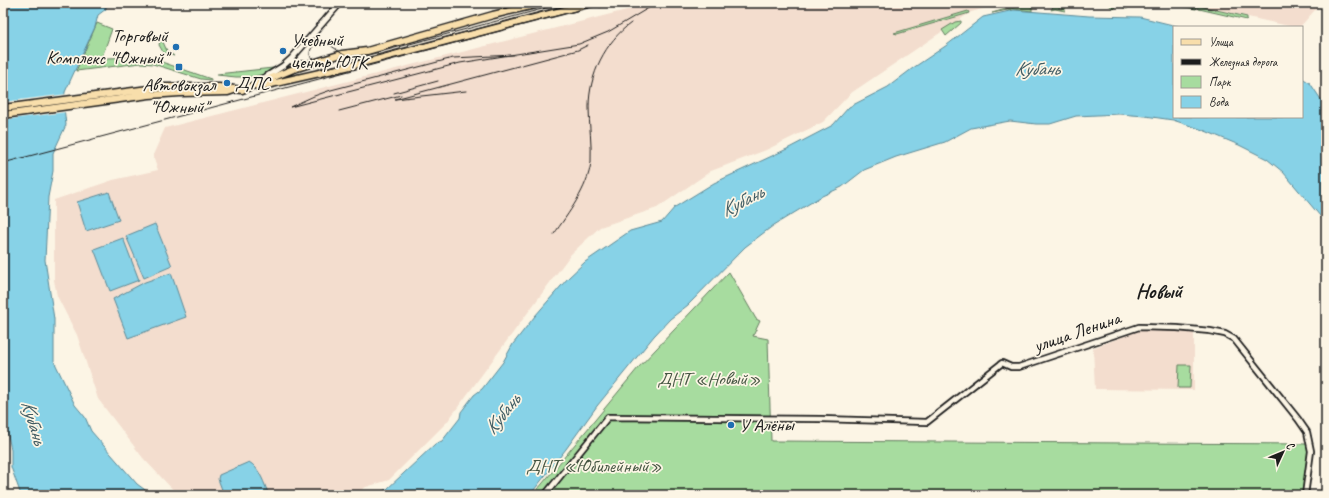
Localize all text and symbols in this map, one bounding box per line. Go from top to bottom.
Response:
place label: Торговый Комплекс "Южный" [46,24,171,70]
legend [1173,26,1303,118]
place label: Учебный центр ЮТК [291,28,370,74]
text: Улица [1209,34,1234,50]
marker: Торговый Комплекс "Южный" [171,42,181,52]
marker: Учебный центр ЮТК [278,46,288,56]
text: Железная дорога [1209,54,1278,70]
water label: Кубань [1015,56,1062,81]
marker: Автовокзал "Южный" [174,62,184,72]
place label: ДПС [235,71,272,95]
place label: Автовокзал "Южный" [143,73,217,119]
text: Парк [1209,74,1232,90]
marker: ДПС [222,78,232,88]
text: Вода [1209,94,1230,110]
water label: Кубань [716,178,770,222]
district label: Новый [1136,278,1184,304]
street label: улица Ленина [1029,305,1126,358]
park label: ДНТ «Новый» [657,367,761,391]
water label: Кубань [478,387,528,439]
water label: Кубань [16,397,53,450]
place label: У Алёны [739,413,796,437]
marker: У Алёны [726,420,736,430]
north arrow [1263,432,1303,472]
text: С [1283,438,1298,453]
park label: ДНТ «Юбилейный» [526,454,662,478]

